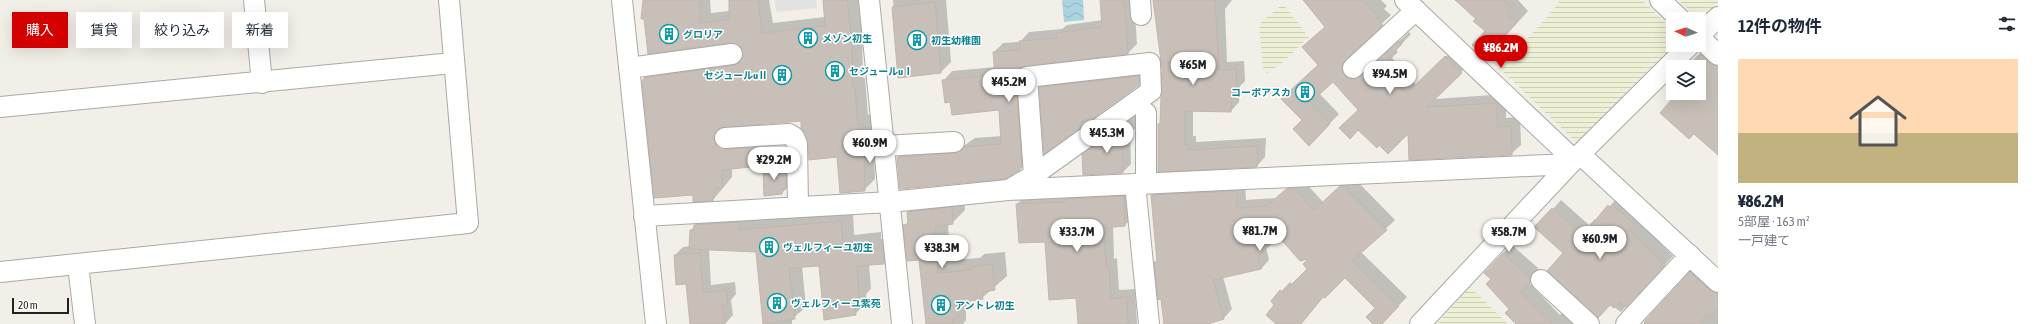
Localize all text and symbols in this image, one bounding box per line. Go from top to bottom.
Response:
chip: 購入 [12,12,68,48]
chip: 賃貸 [76,12,132,48]
chip: 絞り込み [140,12,224,48]
chip: 新着 [232,12,288,48]
north arrow [1666,12,1706,52]
map controls [1666,12,1706,100]
icon: filters [1996,13,2018,35]
text: 12件の物件 [1738,16,1822,36]
building icon: グロリア [658,23,680,45]
building icon: メゾン初生 [797,27,819,49]
place label: グロリア [683,29,723,40]
building icon: 初生幼稚園 [906,29,928,51]
place label: メゾン初生 [822,33,872,44]
place label: 初生幼稚園 [931,35,981,46]
pin: ¥86.2M [1468,35,1534,69]
text: ¥86.2M [1483,40,1519,55]
pin: ¥65M [1169,52,1217,86]
text: ¥65M [1180,57,1206,72]
building icon: セジュールuⅠ [824,60,846,82]
button: layers [1666,60,1706,100]
pin: ¥94.5M [1357,61,1423,95]
building icon: セジュールuⅡ [771,64,793,86]
place label: セジュールuⅠ [849,66,913,77]
text: ¥94.5M [1372,66,1408,81]
pin: ¥45.2M [976,69,1042,103]
place label: セジュールuⅡ [704,70,768,81]
text: ¥45.2M [991,74,1027,89]
building icon: コーポアスカ [1294,81,1316,103]
icon: home [1842,85,1914,157]
place label: コーポアスカ [1231,87,1291,98]
pin: ¥45.3M [1074,120,1140,154]
text: ¥45.3M [1089,125,1125,140]
pin: ¥60.9M [837,130,903,164]
text: ¥60.9M [852,135,888,150]
pin: ¥29.2M [741,147,807,181]
text: ¥29.2M [756,152,792,167]
text: ¥86.2M [1738,191,1784,211]
text: 5部屋 · 163 m² [1738,214,1810,229]
pin: ¥81.7M [1227,218,1293,252]
pin: ¥33.7M [1044,219,1110,253]
pin: ¥58.7M [1476,219,1542,253]
text: ¥81.7M [1242,223,1278,238]
text: ¥33.7M [1059,224,1095,239]
text: ¥58.7M [1491,224,1527,239]
pin: ¥60.9M [1567,226,1633,260]
text: ¥60.9M [1582,231,1618,246]
text: 一戸建て [1738,233,1790,248]
pin: ¥38.3M [909,235,975,269]
building icon: ヴェルフィーユ初生 [758,236,780,258]
text: ¥38.3M [924,240,960,255]
place label: ヴェルフィーユ初生 [783,242,873,253]
building icon: ヴェルフィーユ紫苑 [766,292,788,314]
building icon: アントレ初生 [930,294,952,316]
scale bar [12,296,69,315]
place label: ヴェルフィーユ紫苑 [791,298,881,309]
text: 20 m [18,299,38,311]
place label: アントレ初生 [955,300,1015,311]

